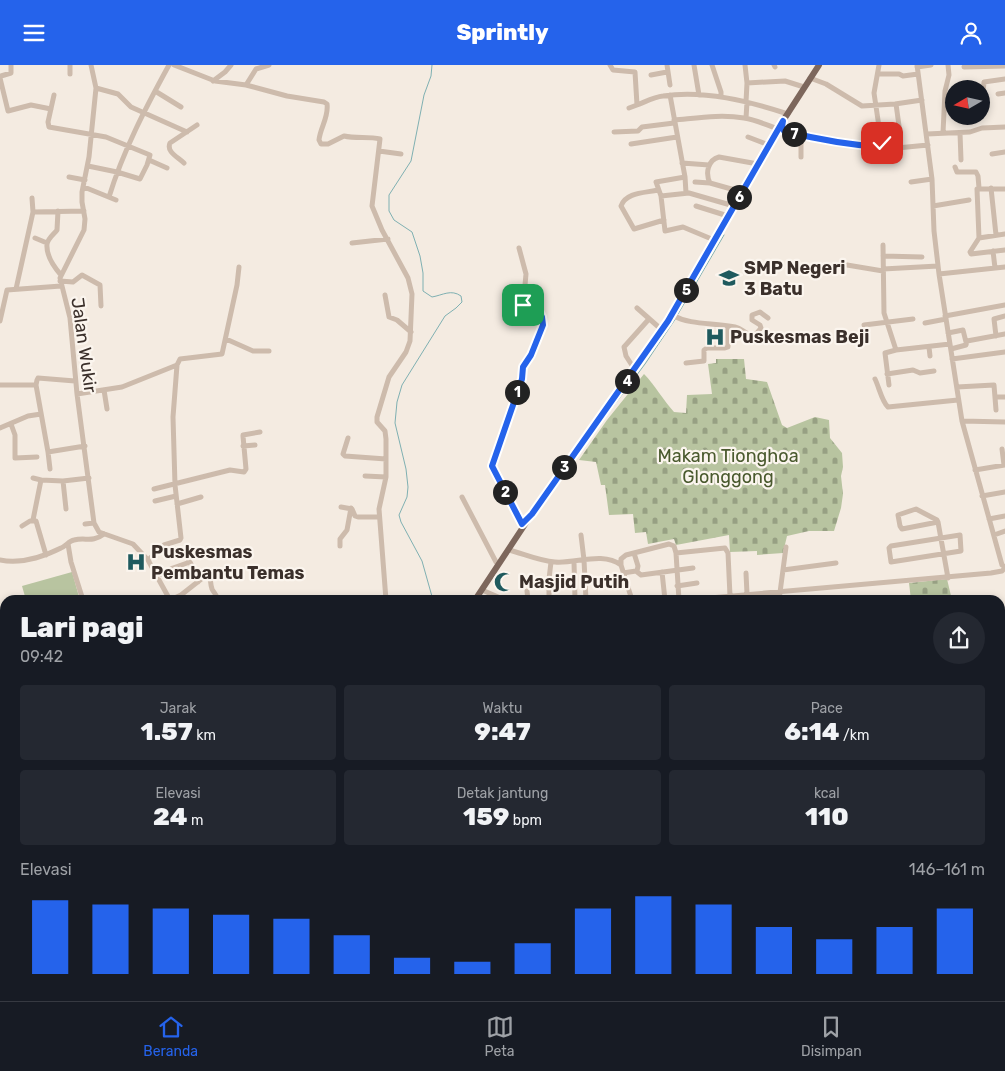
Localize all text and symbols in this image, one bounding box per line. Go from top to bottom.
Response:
icon: menu [20,19,48,47]
text: Sprintly [456,19,549,46]
icon: person [957,19,985,47]
north arrow [945,80,990,125]
map controls [945,80,990,125]
pin: 7 [782,121,806,147]
pin [861,122,903,164]
text: 7 [790,126,799,143]
icon: check [868,129,896,157]
pin: 6 [726,185,752,209]
text: 6 [735,189,744,206]
place label: SMP Negeri 3 Batu [744,257,846,300]
school or university icon: SMP Negeri 3 Batu [718,267,740,289]
pin: 5 [674,277,698,303]
text: 5 [682,282,691,299]
pin [502,284,544,326]
icon: arrive [509,291,537,319]
street label: Jalan Wukir [66,296,102,394]
hospital icon: Puskesmas Beji [704,326,726,348]
place label: Puskesmas Beji [730,326,869,348]
pin: 4 [614,369,640,393]
text: 4 [623,373,632,390]
pin: 1 [504,379,530,405]
text: 1 [514,384,521,401]
park label: Makam Tionghoa Glonggong [657,445,799,488]
pin: 3 [552,455,576,479]
text: 3 [560,459,569,476]
pin: 2 [492,479,518,505]
text: 2 [501,484,510,501]
place label: Puskesmas Pembantu Temas [151,541,305,584]
hospital icon: Puskesmas Pembantu Temas [125,551,147,573]
mosque icon: Masjid Putih [493,571,515,593]
place label: Masjid Putih [519,571,629,593]
text: Lari pagi [20,611,144,644]
button: share [933,612,985,664]
text: 09:42 [20,647,63,666]
text: Jarak [160,700,197,717]
text: Waktu [483,700,522,717]
text: Pace [811,700,843,717]
text: 1.57 [140,717,193,746]
text: 9:47 [474,717,531,746]
text: 6:14 [784,717,840,746]
text: km [193,727,216,744]
text: /km [840,727,869,744]
text: Elevasi [156,785,201,802]
text: Detak jantung [457,785,548,802]
text: kcal [814,785,840,802]
text: 24 [153,802,188,831]
text: 159 [463,802,509,831]
text: 110 [805,802,849,831]
text: m [188,812,203,829]
text: bpm [509,812,542,829]
text: Elevasi [20,860,72,879]
text: 146–161 m [909,860,985,879]
tab: Beranda [143,1013,198,1060]
tab: Peta [485,1013,514,1060]
tab: Disimpan [801,1013,862,1060]

